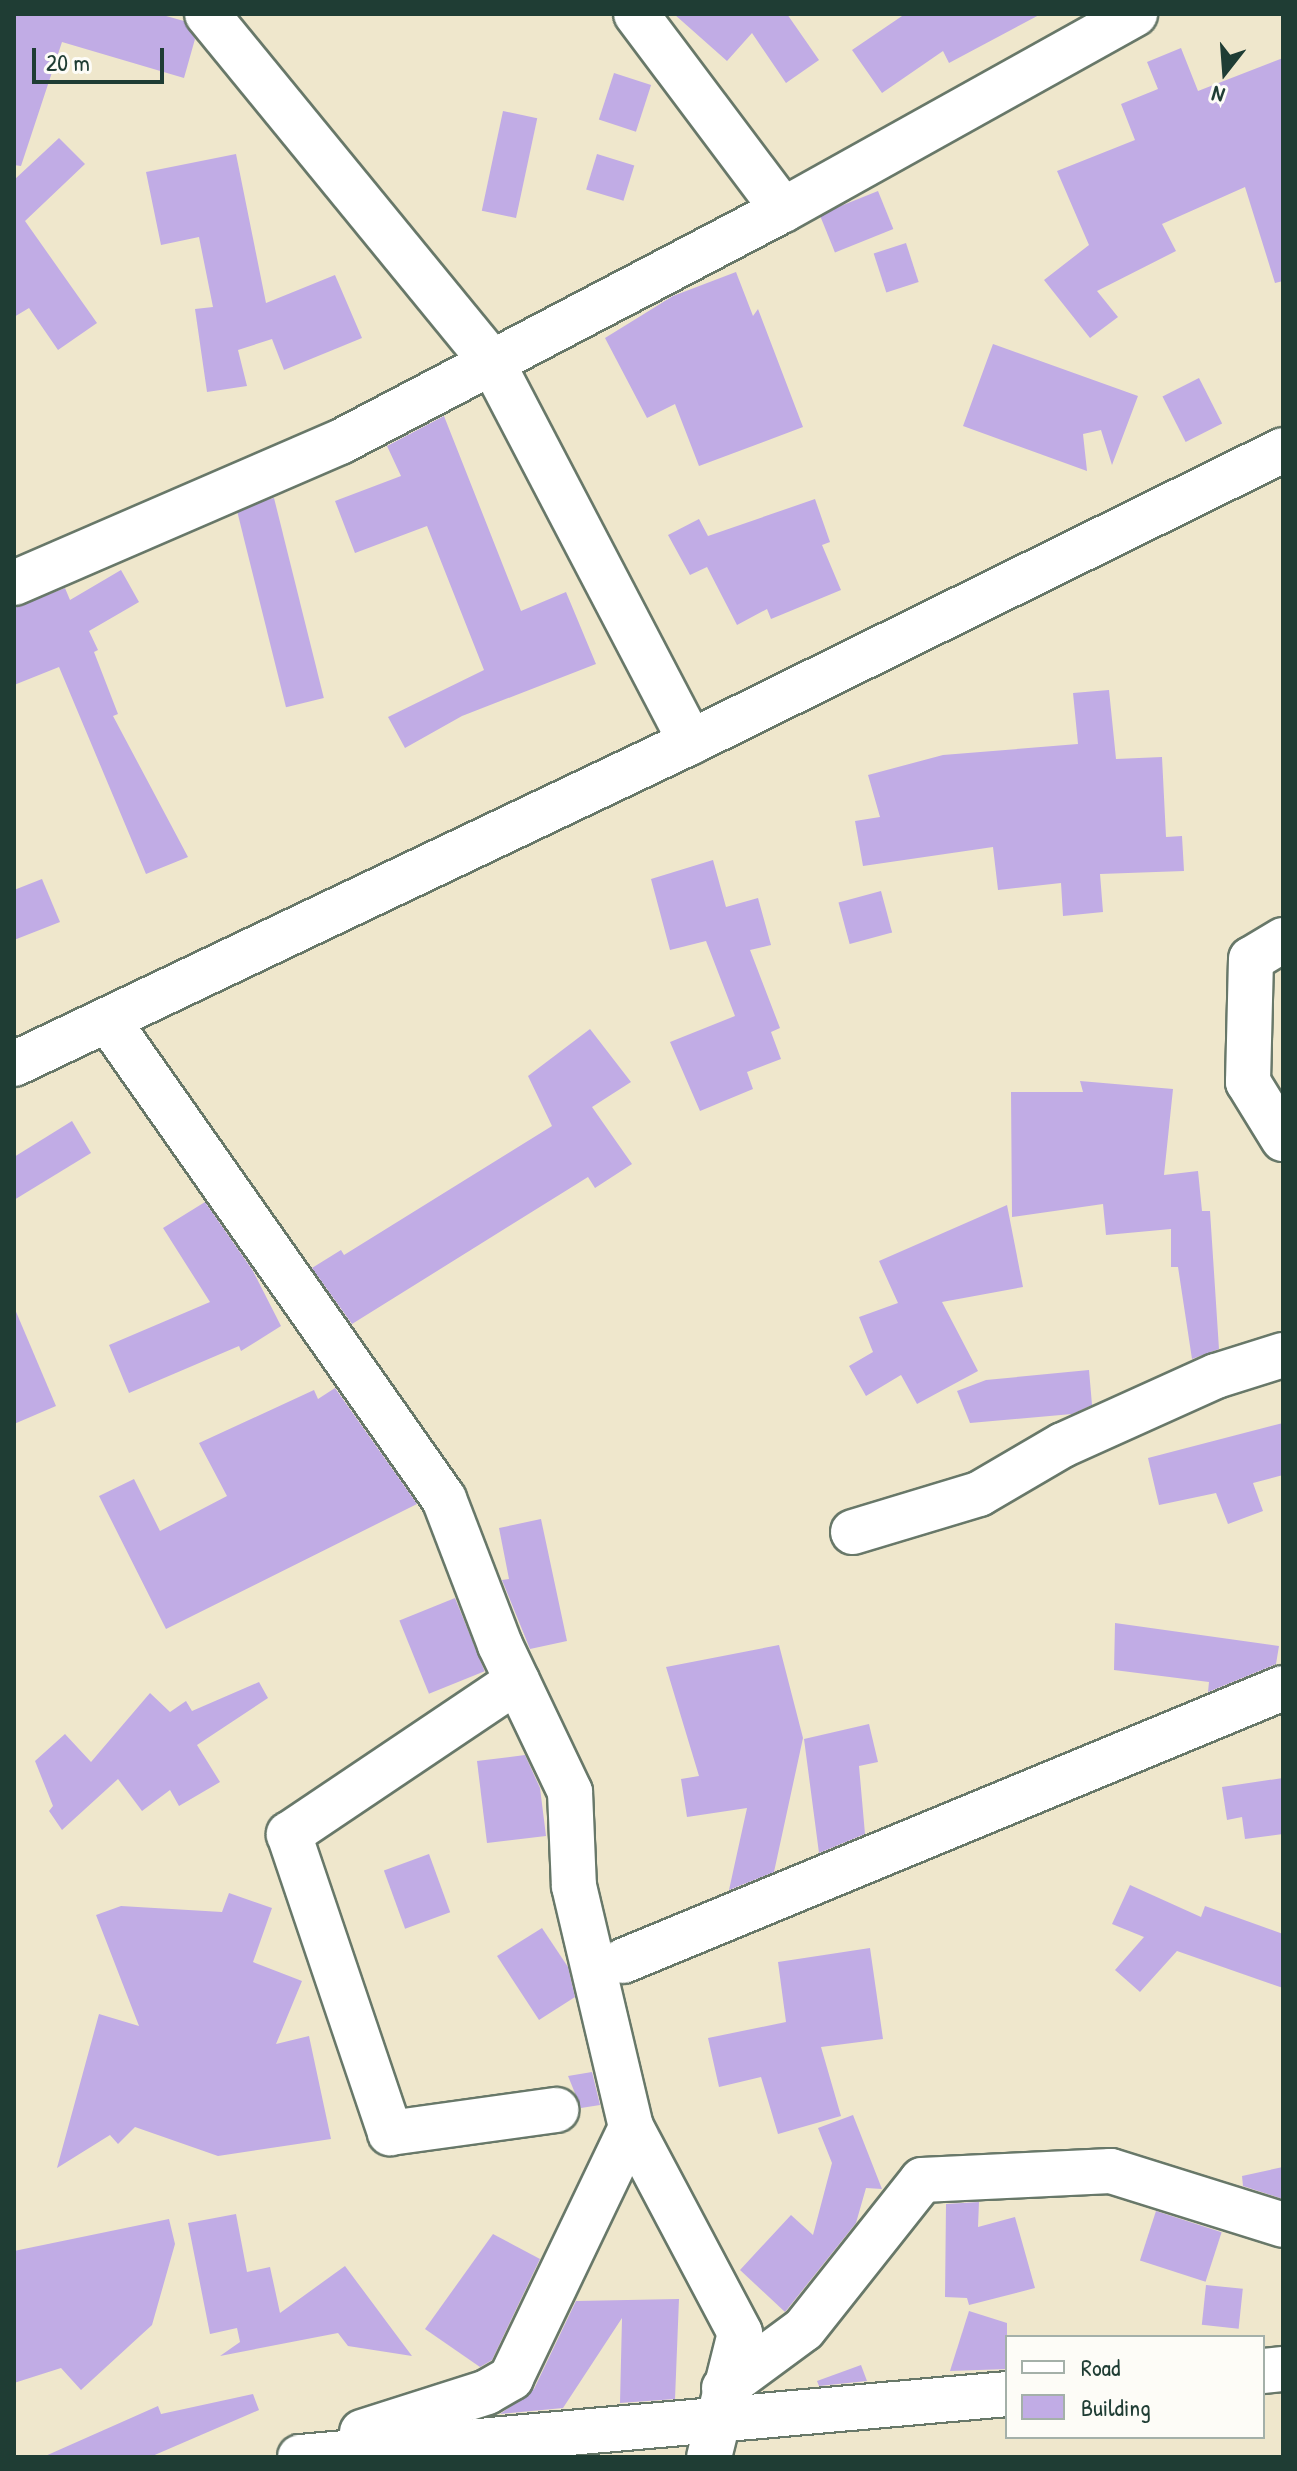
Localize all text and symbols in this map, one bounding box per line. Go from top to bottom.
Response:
scale bar [36,32,168,82]
north arrow [1185,32,1265,112]
text: 20 m [46,46,90,78]
text: N [1208,79,1228,111]
legend [1005,2335,1265,2439]
text: Road [1081,2351,1120,2383]
text: Building [1081,2391,1151,2423]

